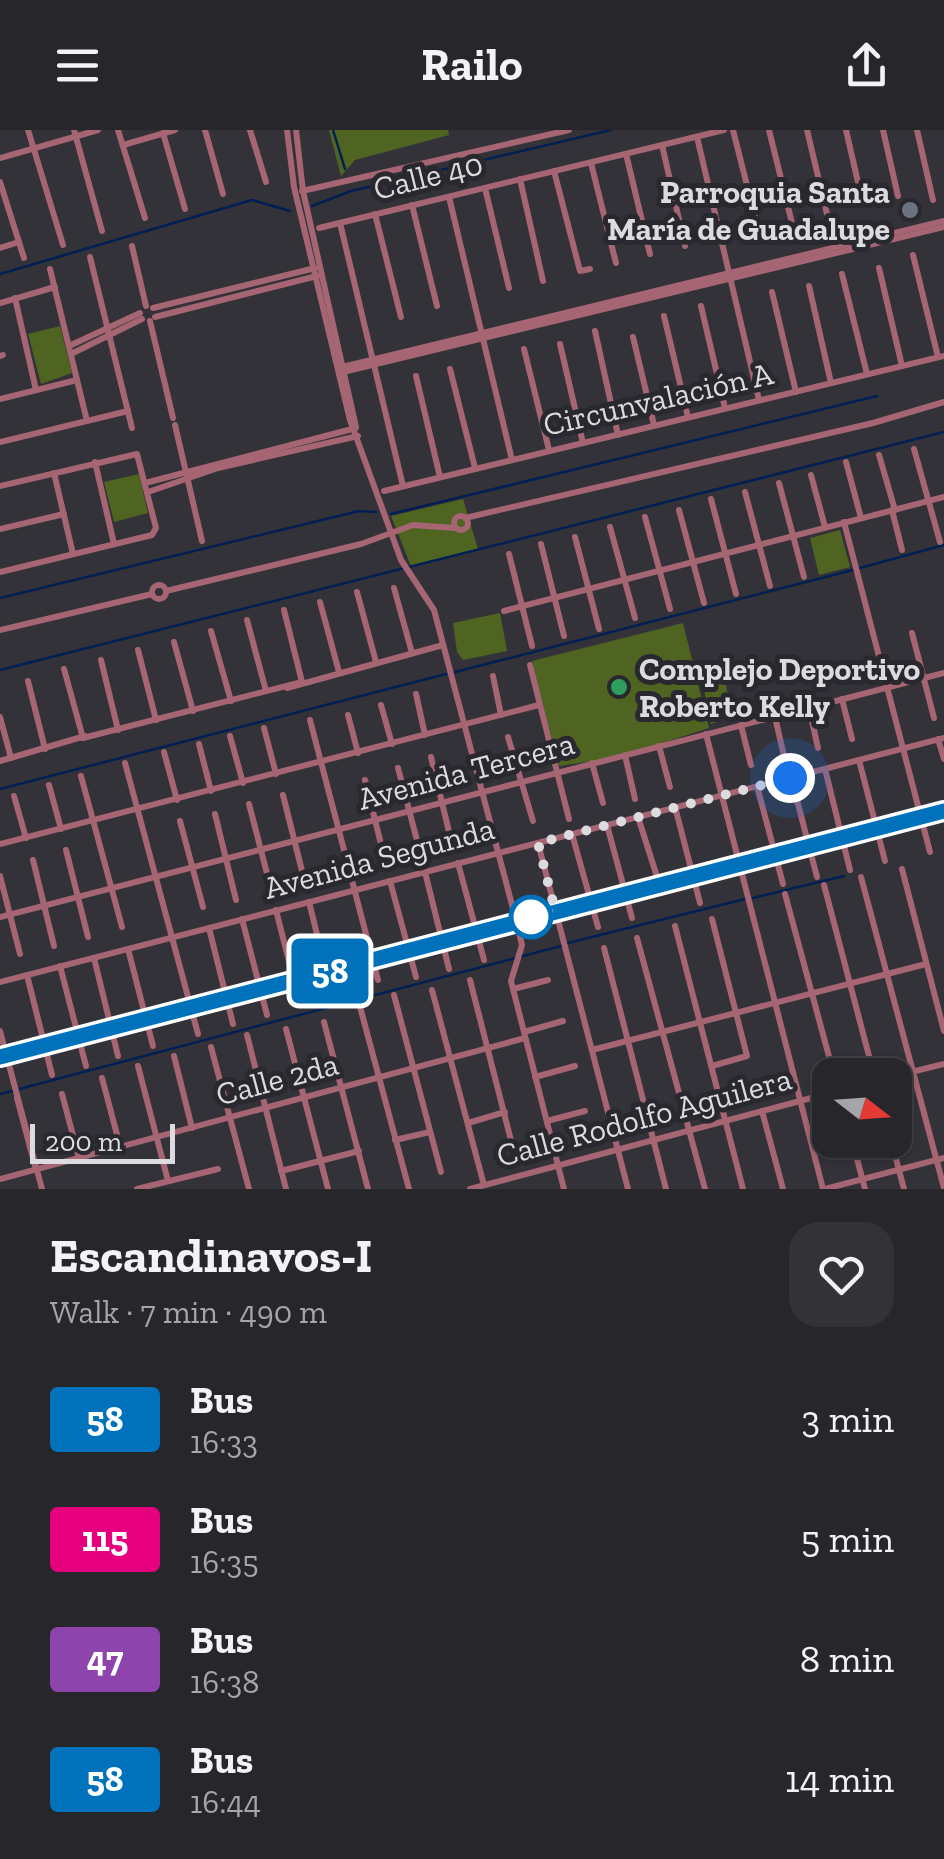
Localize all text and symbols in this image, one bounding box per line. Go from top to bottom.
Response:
icon: menu [50,38,105,93]
text: Railo [421,38,523,92]
icon: share [839,38,894,93]
street label: Calle 40 [369,144,487,208]
place label: Parroquia Santa María de Guadalupe [607,173,890,248]
marker: Parroquia Santa María de Guadalupe [899,199,921,221]
street label: Circunvalación A [539,354,777,444]
place label: Complejo Deportivo Roberto Kelly [639,650,921,725]
marker: Complejo Deportivo Roberto Kelly [608,676,630,698]
street label: Avenida Tercera [354,724,578,818]
your location [765,753,815,803]
street label: Avenida Segunda [260,809,498,907]
unlabelled marker [510,896,552,938]
line badge: 58 [285,938,375,1004]
text: 58 [311,950,349,992]
street label: Calle 2da [212,1044,342,1114]
north arrow [812,1058,912,1158]
map controls [812,1058,912,1158]
street label: Calle Rodolfo Aguilera [492,1059,796,1175]
scale bar [30,1119,175,1164]
text: 200 m [45,1125,122,1158]
button: heart [789,1222,894,1327]
text: Escandinavos-I [50,1227,372,1284]
text: Walk · 7 min · 490 m [50,1293,327,1331]
text: Bus [190,1377,253,1423]
text: 3 min [802,1396,894,1442]
text: 58 [86,1398,124,1440]
text: 16:33 [190,1423,258,1461]
text: Bus [190,1497,253,1543]
text: 5 min [801,1516,894,1562]
text: 115 [82,1518,128,1560]
text: 16:35 [190,1543,259,1581]
text: Bus [190,1617,253,1663]
text: 8 min [800,1636,894,1682]
text: 47 [87,1638,123,1680]
text: 16:38 [190,1663,259,1701]
text: Bus [190,1737,253,1783]
text: 14 min [785,1756,894,1802]
text: 58 [86,1758,124,1800]
text: 16:44 [190,1783,261,1821]

